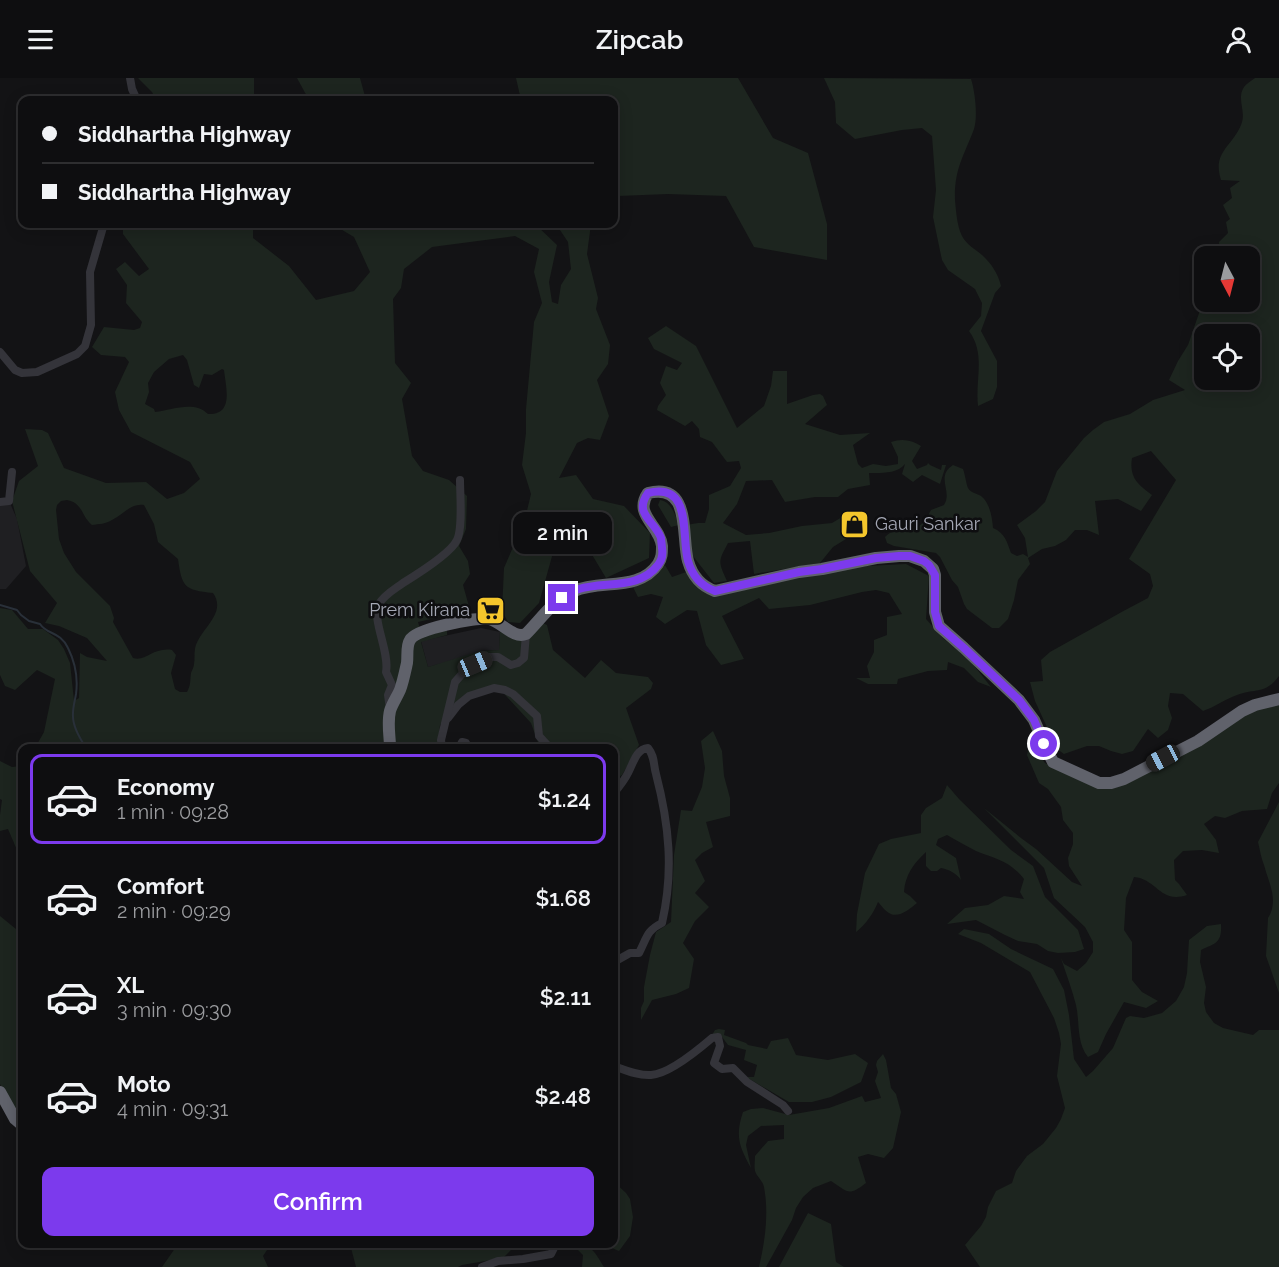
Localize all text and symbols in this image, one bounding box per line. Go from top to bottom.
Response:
icon: menu [24,23,57,56]
icon: person [1222,23,1255,56]
text: Zipcab [596,24,683,55]
text: Siddhartha Highway [78,121,291,147]
text: Siddhartha Highway [78,179,291,205]
north arrow [1194,246,1260,312]
map controls [1194,246,1260,390]
button: locate [1194,324,1260,390]
shop icon: Gauri Sankar [838,508,870,540]
callout: 2 min [512,511,612,553]
place label: Gauri Sankar [875,513,981,534]
text: 2 min [537,521,588,545]
route end [548,584,575,611]
supermarket icon: Prem Kirana [475,594,507,626]
place label: Prem Kirana [369,599,470,620]
car [455,649,495,679]
route start [1030,730,1057,757]
car [1143,742,1183,774]
icon: car [45,772,99,826]
text: Economy [117,774,215,800]
text: $1.24 [538,786,591,812]
text: 1 min · 09:28 [117,800,229,824]
icon: car [45,871,99,925]
text: Comfort [117,873,204,899]
text: $1.68 [536,885,591,911]
text: 2 min · 09:29 [117,899,231,923]
icon: car [45,970,99,1024]
text: XL [117,972,144,998]
text: $2.11 [540,984,591,1010]
text: 3 min · 09:30 [117,998,232,1022]
icon: car [45,1069,99,1123]
text: Moto [117,1071,171,1097]
text: $2.48 [535,1083,591,1109]
text: 4 min · 09:31 [117,1097,228,1121]
button: Confirm [42,1167,594,1236]

